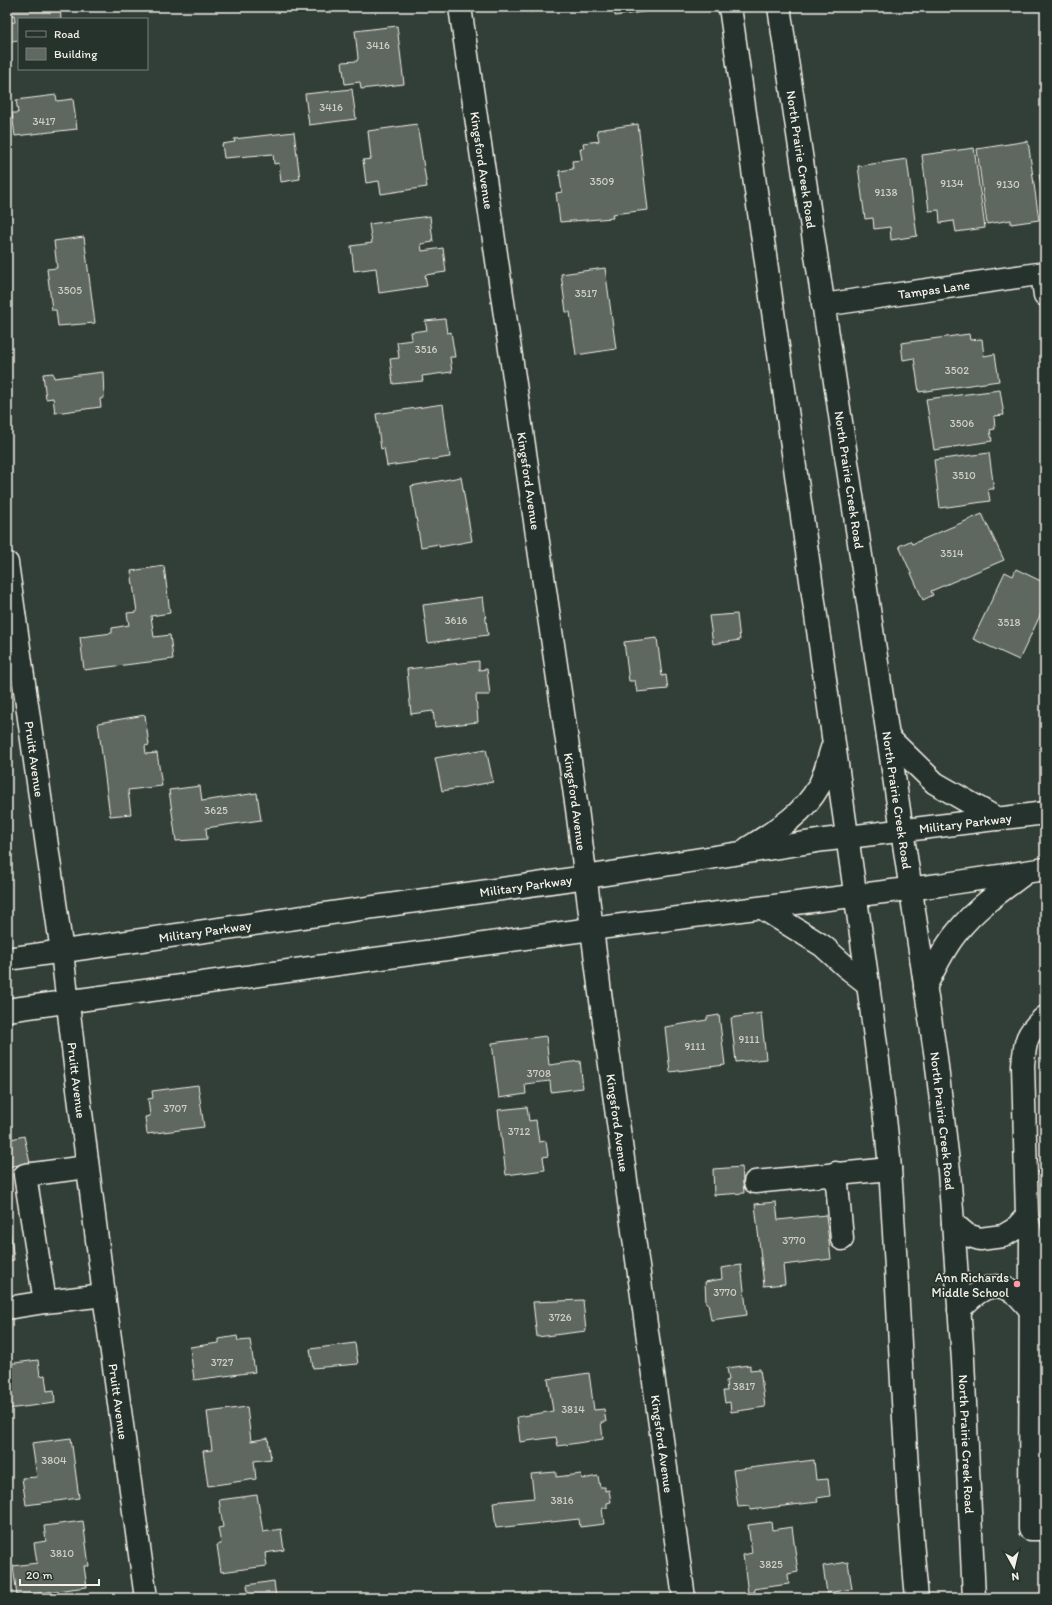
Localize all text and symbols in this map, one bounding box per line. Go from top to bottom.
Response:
legend [18,18,148,70]
text: Road [54,27,80,41]
house number: 3416 [366,39,390,52]
text: Building [54,47,98,61]
street label: North Prairie Creek Road [784,89,819,229]
house number: 3416 [319,101,343,114]
street label: Kingsford Avenue [467,111,496,210]
house number: 3417 [32,115,56,128]
house number: 3509 [590,175,614,188]
house number: 9134 [940,177,964,190]
house number: 9130 [996,178,1020,191]
house number: 9138 [875,186,897,199]
street label: Tampas Lane [897,277,971,302]
house number: 3505 [58,284,82,297]
house number: 3517 [575,287,598,300]
house number: 3516 [415,343,438,356]
house number: 3502 [945,364,969,377]
street label: North Prairie Creek Road [831,410,867,550]
house number: 3506 [950,417,974,430]
street label: Kingsford Avenue [514,431,543,531]
house number: 3510 [952,469,976,482]
house number: 3514 [940,547,964,560]
house number: 3616 [445,614,468,627]
house number: 3518 [998,616,1020,629]
street label: Pruitt Avenue [21,720,47,798]
street label: North Prairie Creek Road [879,730,915,870]
street label: Kingsford Avenue [561,752,589,852]
house number: 3625 [204,804,228,817]
street label: Military Parkway [918,810,1013,836]
street label: Military Parkway [479,872,573,900]
street label: Military Parkway [158,917,252,945]
house number: 9111 [738,1033,760,1046]
house number: 9111 [684,1040,706,1053]
street label: Pruitt Avenue [64,1041,89,1119]
street label: North Prairie Creek Road [927,1051,957,1191]
house number: 3708 [527,1067,551,1080]
street label: Kingsford Avenue [603,1073,632,1173]
house number: 3707 [163,1102,187,1115]
house number: 3712 [508,1125,530,1138]
house number: 3770 [782,1234,806,1247]
place label: Ann Richards Middle School [932,1270,1009,1300]
marker: Ann Richards Middle School [1012,1279,1022,1289]
house number: 3770 [713,1286,737,1299]
house number: 3726 [548,1311,572,1324]
house number: 3727 [211,1356,234,1369]
street label: Pruitt Avenue [106,1363,131,1441]
street label: North Prairie Creek Road [956,1374,977,1514]
house number: 3817 [733,1380,756,1393]
street label: Kingsford Avenue [648,1394,676,1494]
house number: 3814 [561,1403,585,1416]
house number: 3804 [41,1454,67,1467]
house number: 3816 [551,1494,574,1507]
house number: 3810 [50,1547,74,1560]
north arrow [994,1547,1034,1587]
house number: 3825 [759,1558,783,1571]
scale bar [20,1561,99,1587]
text: 20 m [26,1568,53,1582]
text: N [1011,1569,1020,1583]

